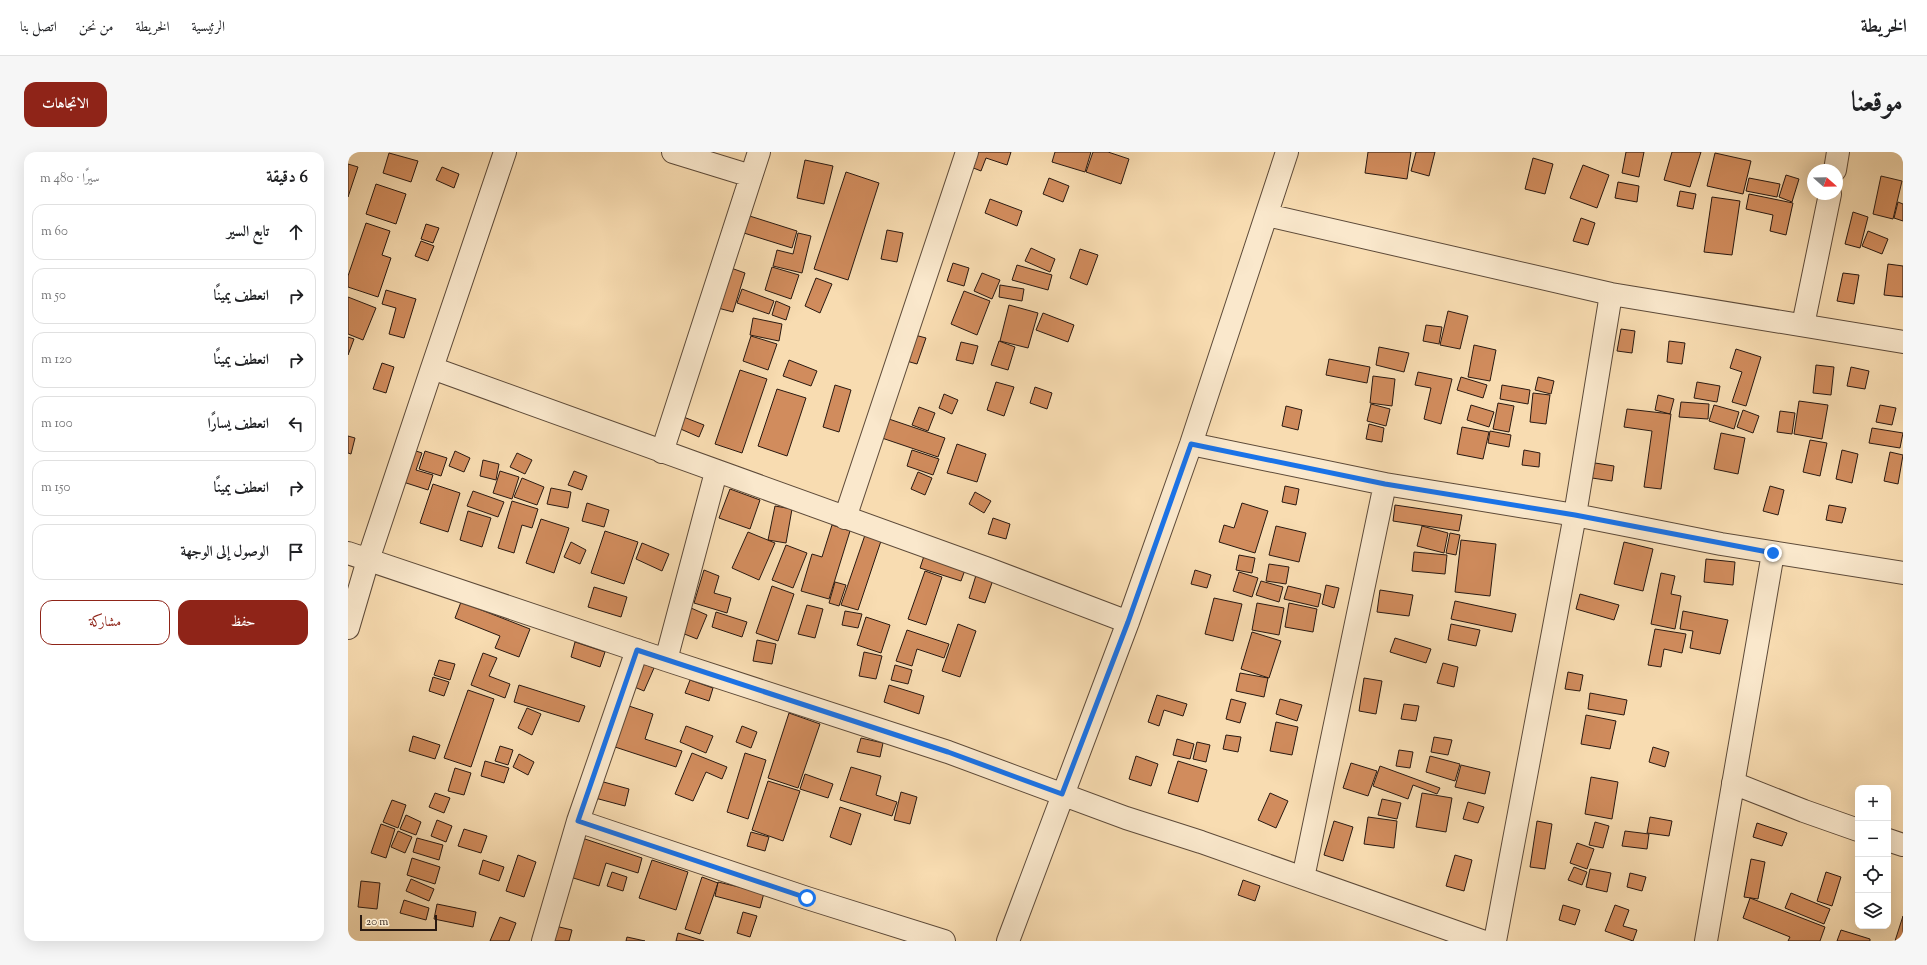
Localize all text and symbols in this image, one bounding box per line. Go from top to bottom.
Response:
text: الخريطة [1861,14,1907,41]
text: اتصل بنا [20,18,57,38]
text: من نحن [79,18,113,38]
text: الخريطة [135,18,170,38]
text: الرئيسية [192,18,225,38]
button: الاتجاهات [24,82,107,127]
text: موقعنا [1851,84,1903,124]
north arrow [1807,164,1843,200]
text: 6 دقيقة [266,166,308,190]
text: سيرًا · 480 m [40,170,100,188]
icon: ahead [285,221,307,243]
text: تابع السير [227,222,269,243]
text: 60 m [41,223,68,241]
icon: right [285,285,307,307]
text: انعطف يمينًا [214,286,269,307]
text: 50 m [41,287,66,305]
icon: right [285,349,307,371]
text: انعطف يمينًا [214,350,269,371]
text: 120 m [41,351,72,369]
icon: left [285,413,307,435]
text: انعطف يسارًا [208,414,269,435]
text: 100 m [41,415,73,433]
icon: right [285,477,307,499]
text: انعطف يمينًا [214,478,269,499]
text: 150 m [41,479,70,497]
icon: arrive [285,541,307,563]
text: الوصول إلى الوجهة [180,542,269,563]
route end [1764,544,1782,562]
button: مشاركة [40,600,170,645]
button: حفظ [178,600,308,645]
map controls [1855,785,1891,929]
button: + [1855,785,1891,821]
button: − [1855,821,1891,857]
button: locate [1855,857,1891,893]
route start [798,889,816,907]
button: layers [1855,893,1891,929]
scale bar [360,913,437,932]
text: 20 m [366,914,388,930]

